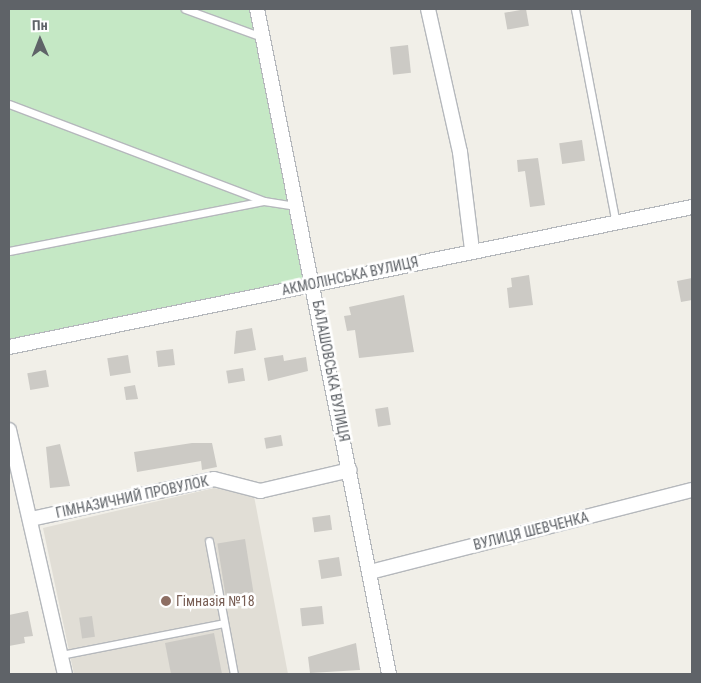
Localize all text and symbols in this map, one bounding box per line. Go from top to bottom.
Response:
north arrow [15,15,65,65]
text: Пн [32,17,48,33]
street label: АКМОЛІНСЬКА ВУЛИЦЯ [280,253,420,299]
street label: БАЛАШОВСЬКА ВУЛИЦЯ [309,299,353,443]
street label: ГІМНАЗИЧНИЙ ПРОВУЛОК [54,473,210,521]
street label: ВУЛИЦЯ ШЕВЧЕНКА [472,509,590,553]
place label: Гімназія №18 [176,593,255,609]
marker: Гімназія №18 [160,595,172,607]

